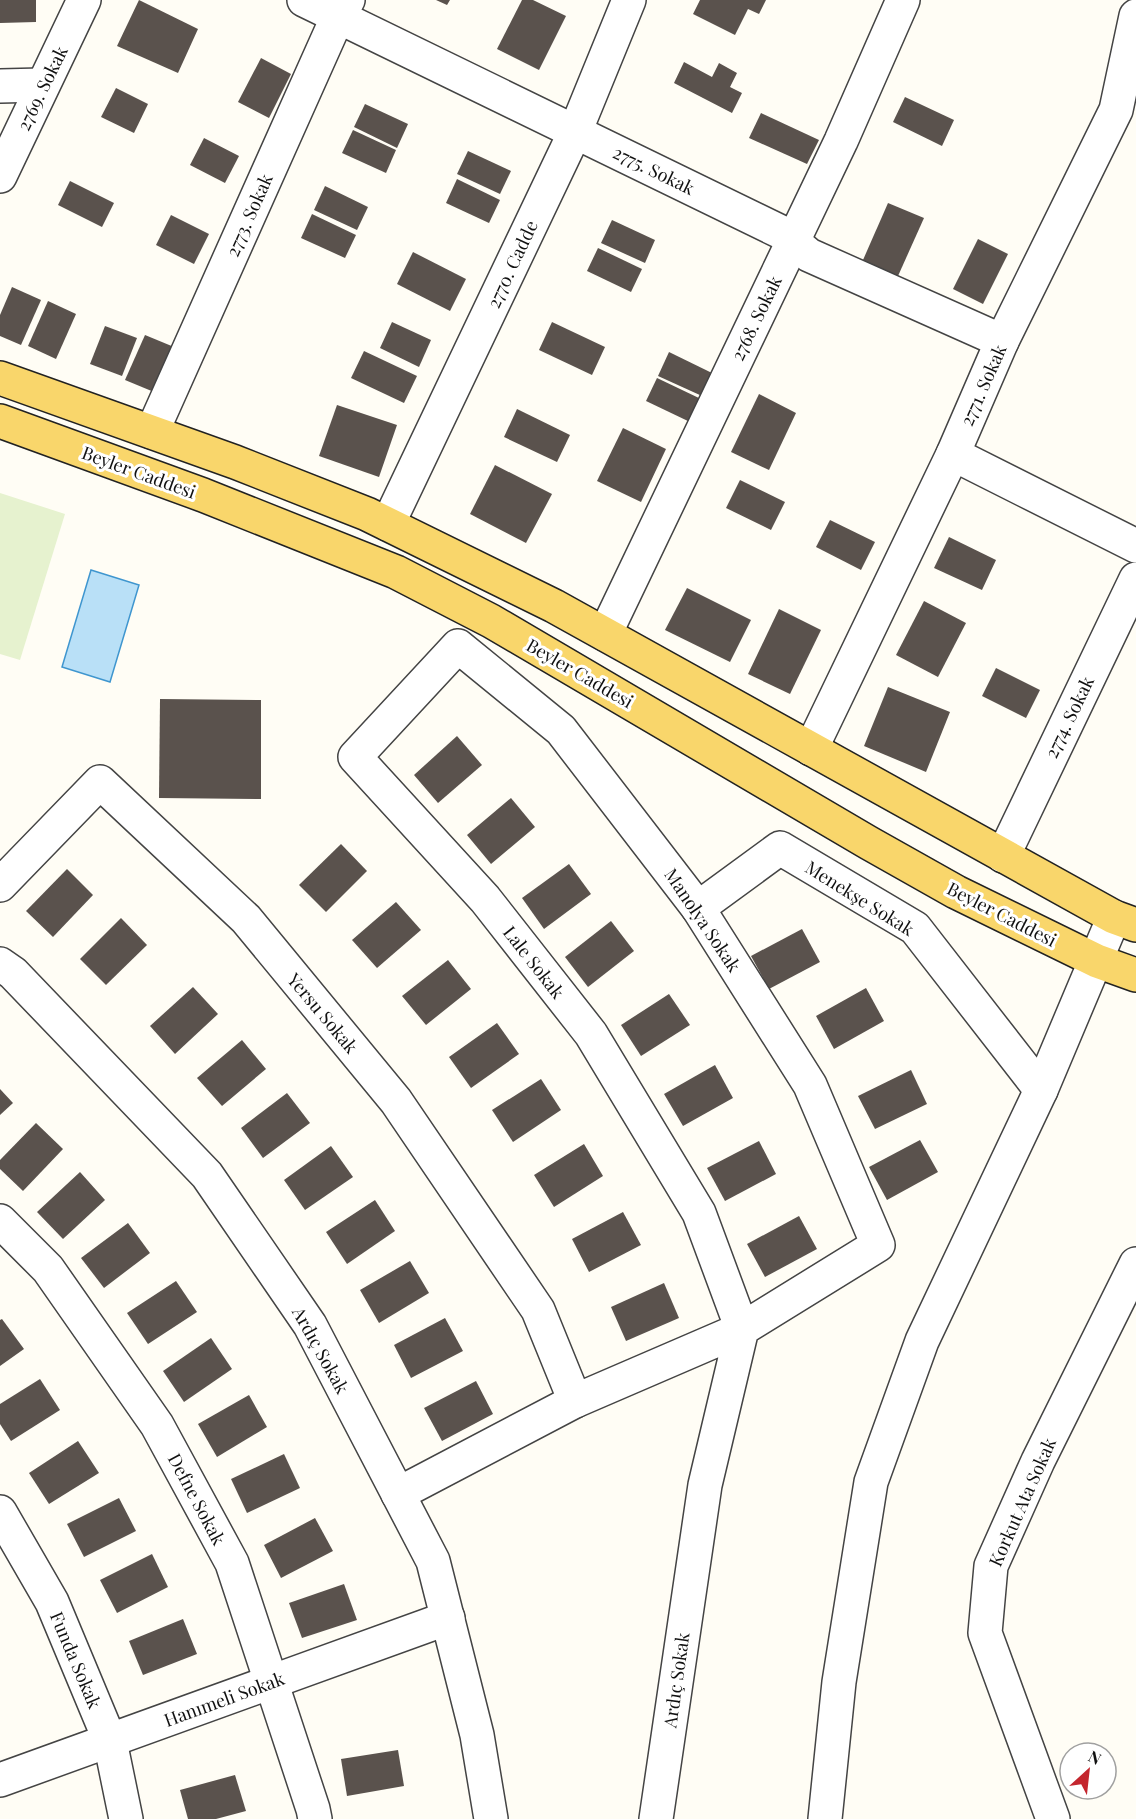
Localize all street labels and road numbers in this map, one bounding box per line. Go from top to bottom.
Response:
street label: 2769. Sokak [11,42,73,134]
street label: 2775. Sokak [609,140,699,200]
street label: 2773. Sokak [220,170,278,260]
street label: 2770. Cadde [481,216,543,312]
street label: 2768. Sokak [725,271,787,364]
street label: 2771. Sokak [954,340,1012,430]
street label: Beyler Caddesi [79,440,199,504]
street label: Beyler Caddesi [522,633,638,713]
street label: 2774. Sokak [1039,672,1099,762]
street label: Menekşe Sokak [801,855,919,941]
street label: Manolya Sokak [659,863,747,977]
street label: Beyler Caddesi [943,876,1061,952]
street label: Lale Sokak [498,921,570,1003]
street label: Yersu Sokak [282,967,364,1058]
street label: Ardıç Sokak [287,1301,355,1398]
street label: Korkut Ata Sokak [983,1434,1061,1570]
street label: Defne Sokak [163,1449,231,1549]
street label: Funda Sokak [45,1608,107,1712]
street label: Ardıç Sokak [657,1631,695,1730]
street label: Hanımeli Sokak [160,1666,288,1732]

